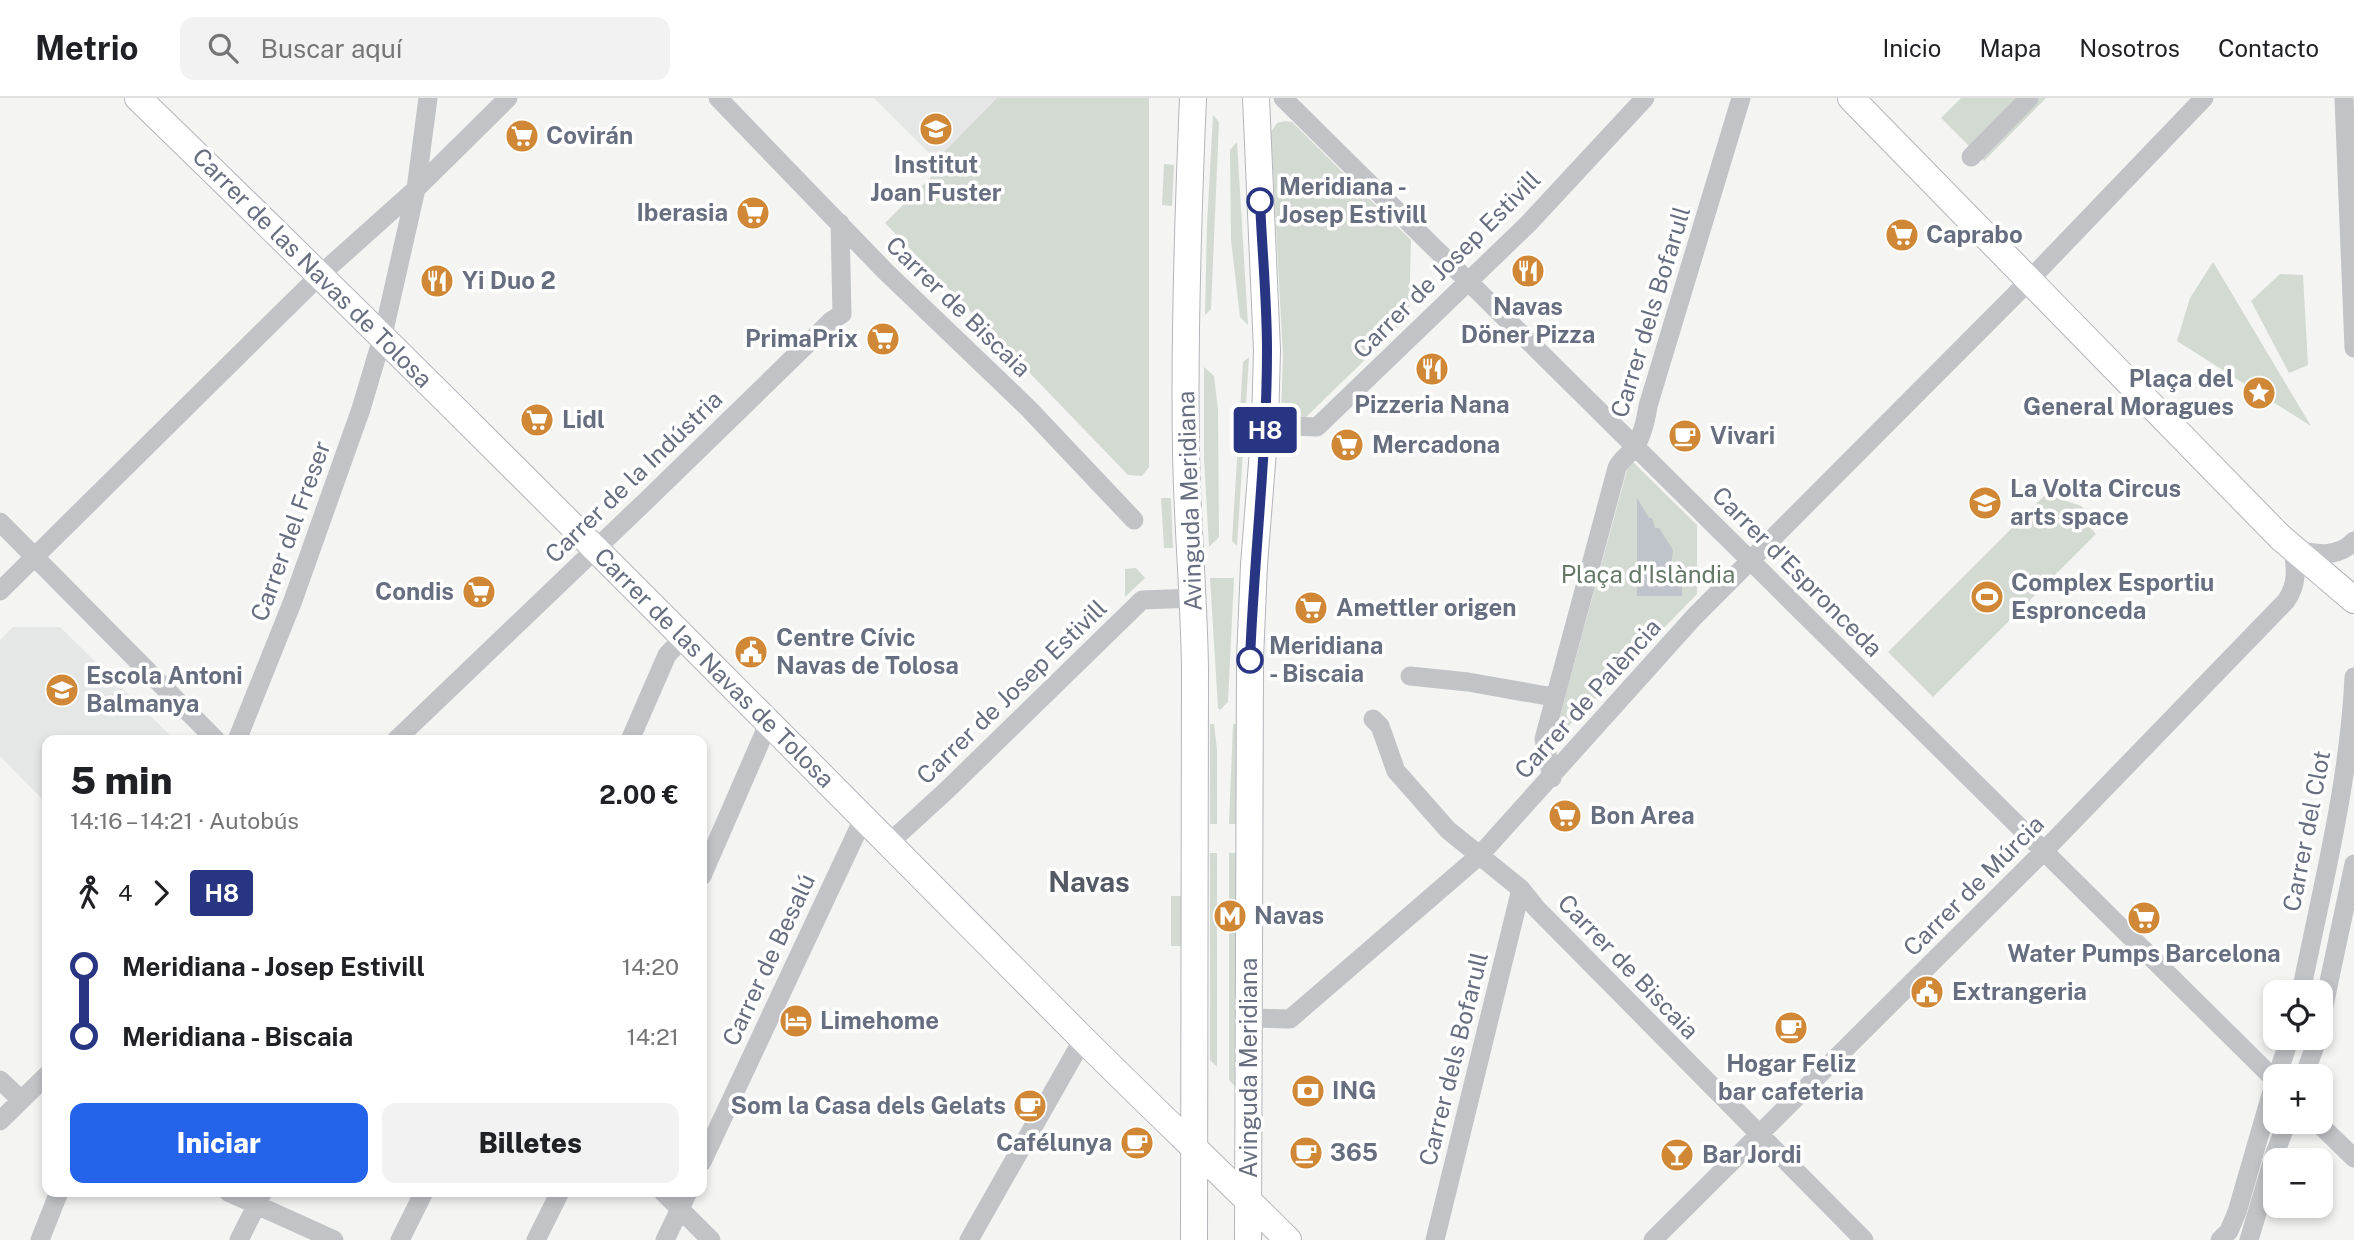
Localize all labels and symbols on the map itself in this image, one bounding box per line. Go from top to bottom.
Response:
school or university icon: Institut Joan Fuster [917,110,955,148]
supermarket icon: Covirán [503,117,541,155]
place label: Covirán [546,121,633,149]
street label: Carrer de las Navas de Tolosa [187,142,438,393]
place label: Institut Joan Fuster [870,150,1002,206]
street label: Carrer de Josep Estivill [1347,165,1546,364]
place label: Meridiana - Josep Estivill [1279,172,1427,228]
marker: Meridiana - Josep Estivill [1247,188,1273,214]
supermarket icon: Iberasia [734,194,772,232]
place label: Iberasia [636,198,728,226]
street label: Carrer dels Bofarull [1605,203,1695,421]
supermarket icon: Caprabo [1883,216,1921,254]
place label: Caprabo [1926,220,2023,248]
street label: Carrer de Biscaia [881,230,1037,382]
restaurant icon: Navas Döner Pizza [1509,252,1547,290]
restaurant icon: Yi Duo 2 [418,262,456,300]
place label: Yi Duo 2 [462,266,556,294]
place label: Navas Döner Pizza [1461,292,1595,348]
supermarket icon: PrimaPrix [864,320,902,358]
place label: PrimaPrix [745,324,858,352]
restaurant icon: Pizzeria Nana [1413,350,1451,388]
place label: Plaça del General Moragues [2023,364,2234,420]
place icon: Plaça del General Moragues [2240,374,2278,412]
street label: Carrer de la Indústria [539,385,728,568]
street label: Avinguda Meridiana [1171,390,1207,612]
place label: Pizzeria Nana [1354,390,1510,418]
supermarket icon: Lidl [518,401,556,439]
place label: Lidl [562,405,605,433]
line badge: H8 [1234,407,1296,453]
cafe icon: Vivari [1666,417,1704,455]
place label: Vivari [1710,421,1775,449]
supermarket icon: Mercadona [1328,426,1366,464]
place label: Mercadona [1372,430,1500,458]
street label: Carrer del Freser [244,437,336,625]
place label: La Volta Circus arts space [2010,474,2181,530]
street label: Carrer d'Espronceda [1707,481,1888,662]
school or university icon: La Volta Circus arts space [1966,484,2004,522]
street label: Carrer de las Navas de Tolosa [589,542,840,793]
park label: Plaça d'Islàndia [1561,560,1735,588]
place label: Complex Esportiu Espronceda [2011,568,2214,624]
supermarket icon: Condis [460,573,498,611]
place label: Condis [375,577,454,605]
sports icon: Complex Esportiu Espronceda [1968,578,2006,616]
supermarket icon: Amettler origen [1292,589,1330,627]
street label: Carrer de Josep Estivill [911,593,1112,789]
place label: Amettler origen [1336,593,1517,621]
street label: Carrer de Palència [1508,613,1666,784]
place label: Centre Cívic Navas de Tolosa [776,623,959,679]
place label: Meridiana - Biscaia [1269,631,1383,687]
public building icon: Centre Cívic Navas de Tolosa [732,633,770,671]
marker: Meridiana - Biscaia [1237,647,1263,673]
place label: Escola Antoni Balmanya [86,661,243,717]
school or university icon: Escola Antoni Balmanya [43,671,81,709]
street label: Carrer del Clot [2277,748,2335,914]
supermarket icon: Bon Area [1546,797,1584,835]
place label: Bon Area [1590,801,1695,829]
street label: Carrer de Múrcia [1897,809,2049,961]
district label: Navas [1048,865,1130,898]
street label: Carrer de Besalú [716,869,820,1050]
street label: Carrer de Biscaia [1553,888,1705,1044]
metro station icon: Navas [1211,897,1249,935]
supermarket icon: Water Pumps Barcelona [2125,899,2163,937]
place label: Navas [1254,901,1324,929]
place label: Water Pumps Barcelona [2007,939,2281,967]
street label: Carrer dels Bofarull [1413,949,1493,1168]
street label: Avinguda Meridiana [1234,958,1262,1178]
public building icon: Extrangeria [1908,973,1946,1011]
place label: Extrangeria [1952,977,2087,1005]
hotel icon: Limehome [777,1002,815,1040]
place label: Limehome [820,1006,939,1034]
cafe icon: Hogar Feliz bar cafeteria [1772,1009,1810,1047]
place label: Hogar Feliz bar cafeteria [1718,1049,1864,1105]
bank icon: ING [1289,1072,1327,1110]
place label: ING [1332,1076,1376,1104]
cafe icon: Som la Casa dels Gelats [1011,1087,1049,1125]
place label: Som la Casa dels Gelats [731,1091,1006,1119]
cafe icon: Cafélunya [1118,1124,1156,1162]
place label: Cafélunya [996,1128,1112,1156]
cafe icon: 365 [1287,1134,1325,1172]
bar icon: Bar Jordi [1658,1136,1696,1174]
place label: 365 [1330,1138,1378,1166]
place label: Bar Jordi [1702,1140,1802,1168]

